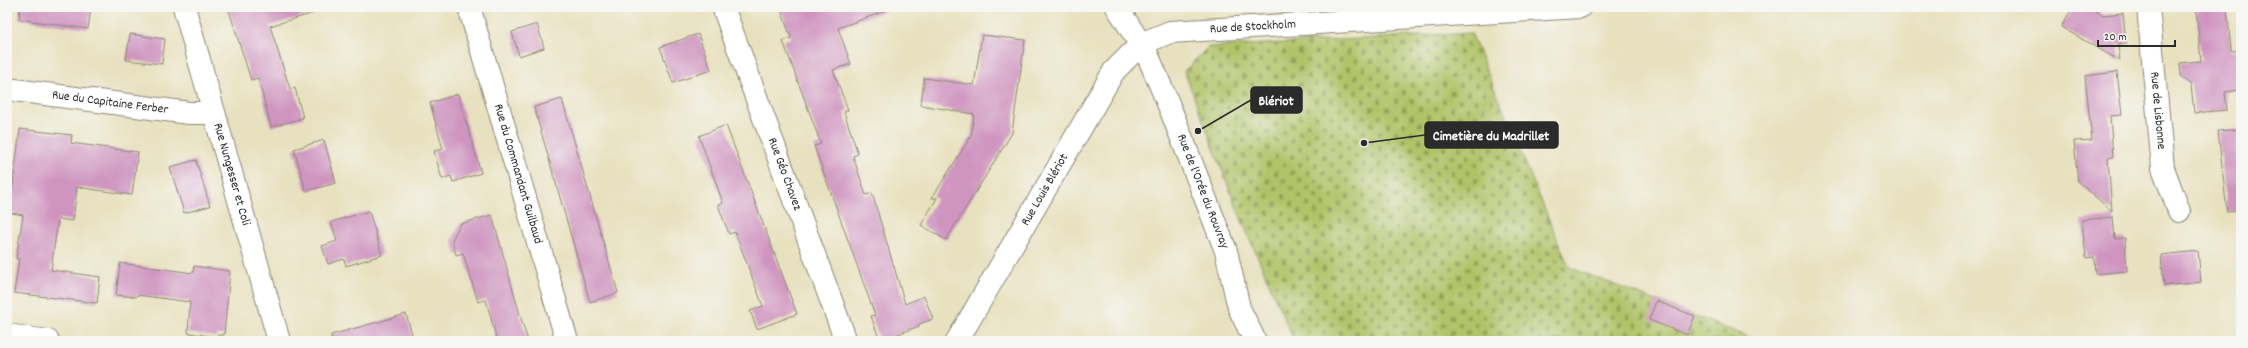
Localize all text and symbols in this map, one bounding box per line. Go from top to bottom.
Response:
street label: Rue de Stockholm [1209,15,1297,39]
scale bar [2098,22,2175,48]
text: 20 m [2104,29,2127,46]
street label: Rue de Lisbonne [2145,71,2171,150]
street label: Rue du Capitaine Ferber [51,86,169,120]
callout: Blériot [1251,87,1302,113]
text: Blériot [1258,92,1294,112]
street label: Rue du Commandant Guilbaud [488,102,547,246]
street label: Rue Nungesser et Coli [208,121,255,229]
callout: Cimetière du Madrillet [1425,122,1558,148]
text: Cimetière du Madrillet [1433,127,1550,147]
street label: Rue de l'Orée du Rouvray [1172,131,1234,252]
street label: Rue Géo Chavez [762,135,807,213]
street label: Rue Louis Blériot [1016,150,1074,229]

